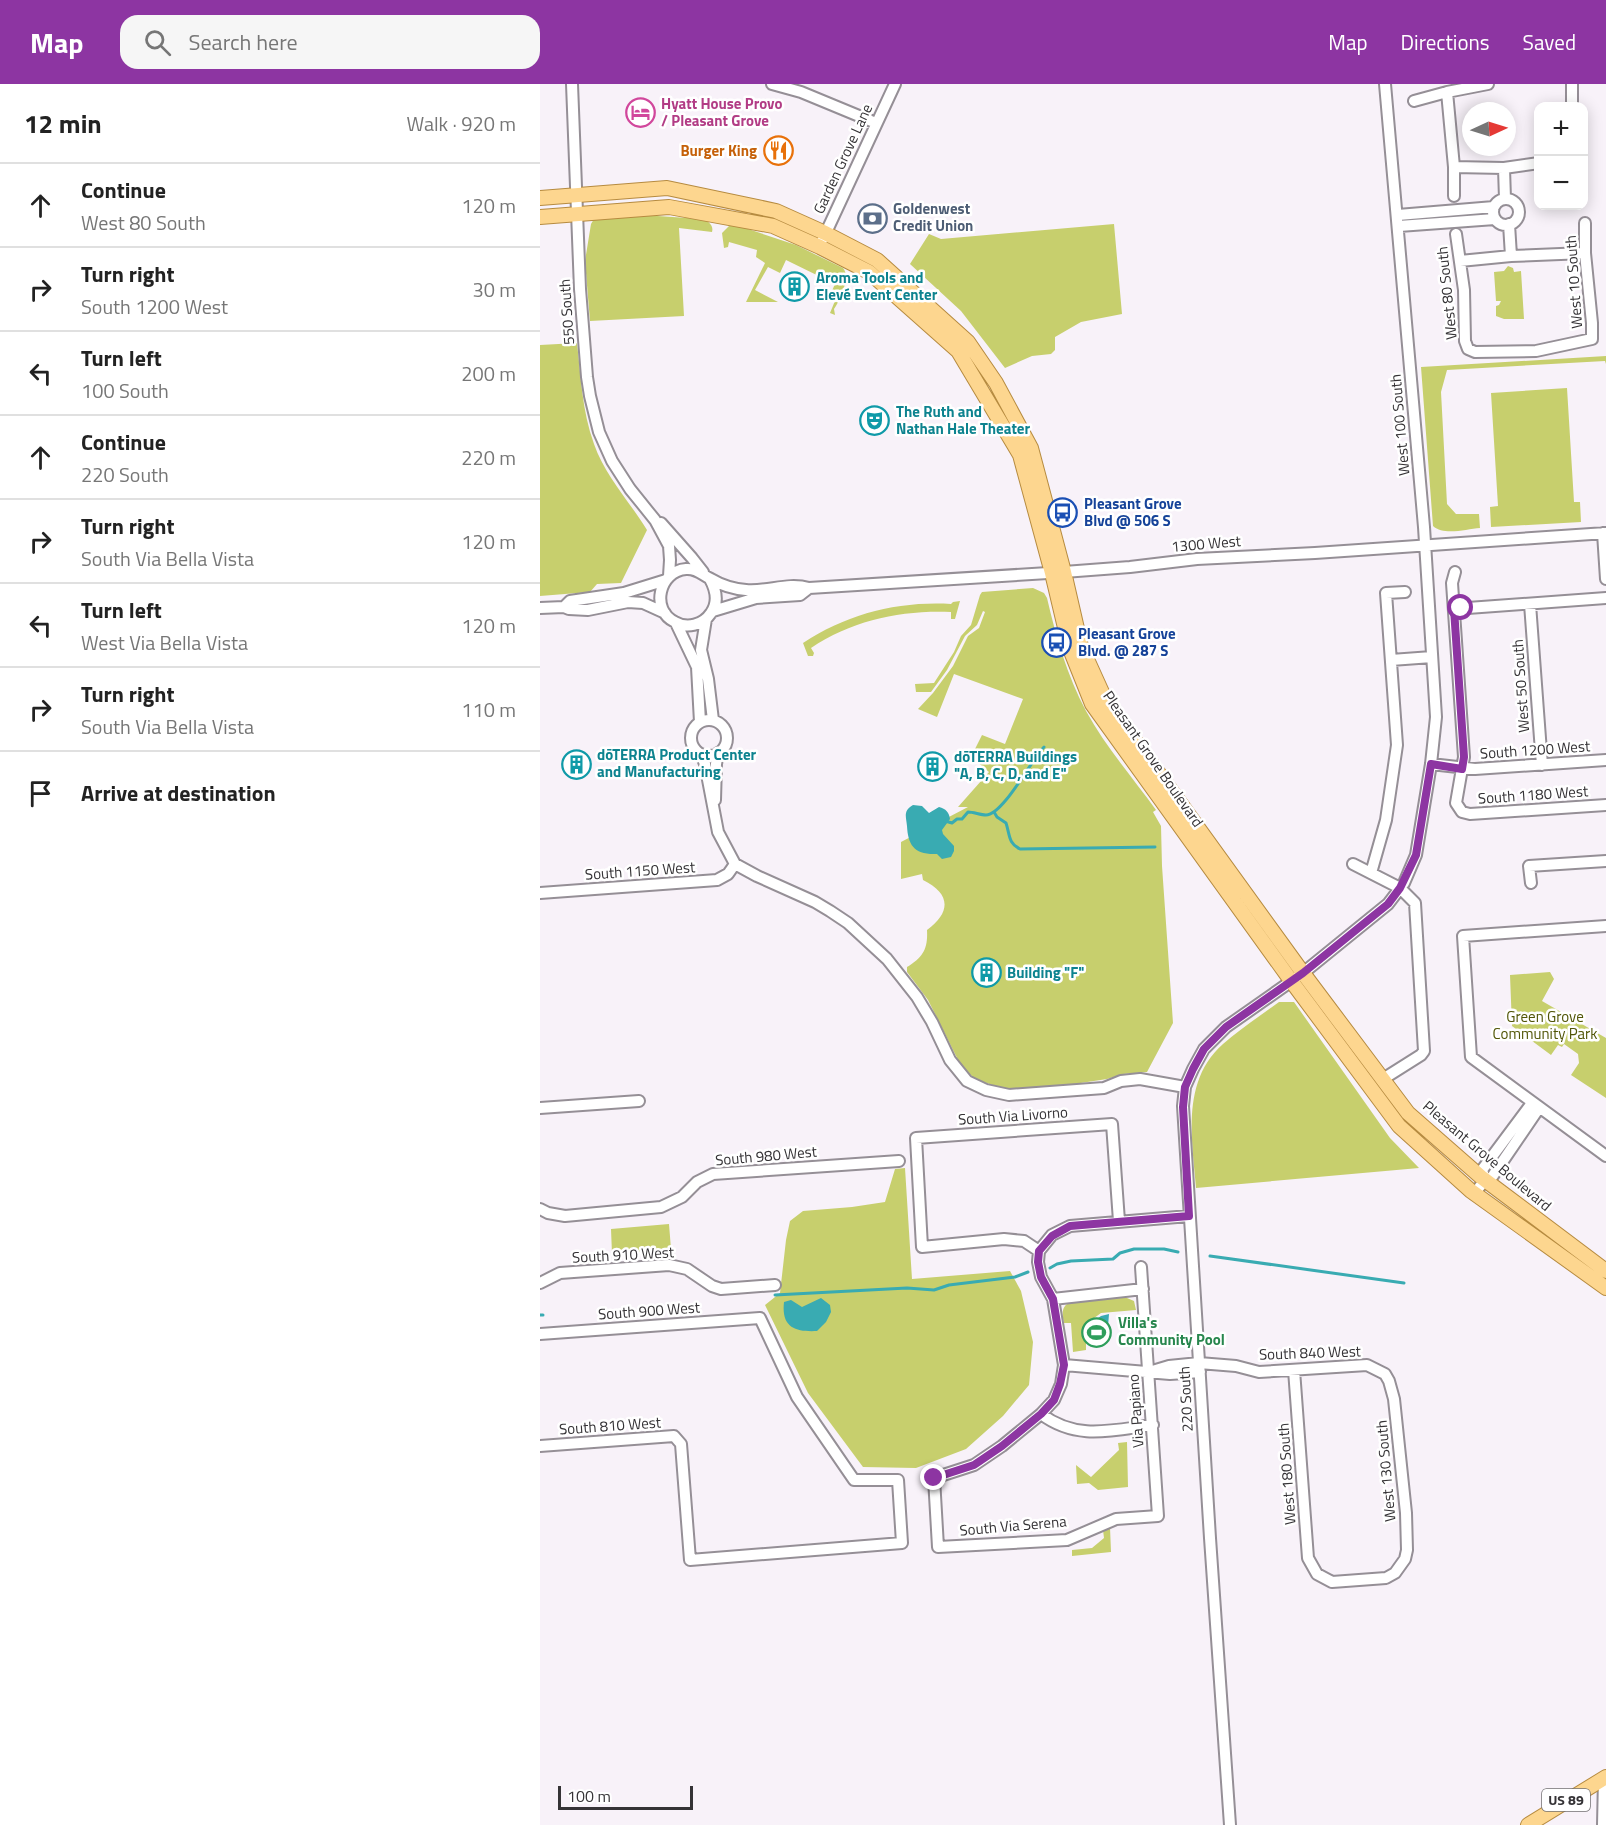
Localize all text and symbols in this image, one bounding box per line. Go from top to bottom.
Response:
search box [120,15,540,69]
text: Map [30,21,84,64]
text: Search here [189,25,298,59]
icon: search [141,26,174,59]
text: Map [1328,26,1368,58]
text: Directions [1401,26,1490,58]
text: Saved [1523,26,1576,58]
place label: Hyatt House Provo / Pleasant Grove [661,92,782,132]
hotel icon: Hyatt House Provo / Pleasant Grove [624,97,656,129]
street label: Garden Grove Lane [807,100,878,218]
north arrow [1462,102,1516,156]
map controls [1534,102,1588,210]
button: + [1534,102,1588,156]
text: 12 min [24,104,102,143]
text: Walk · 920 m [407,108,516,139]
restaurant icon: Burger King [762,135,794,167]
place label: Burger King [680,139,757,162]
button: − [1534,156,1588,210]
text: Continue [81,173,166,207]
icon: ahead [24,189,57,222]
text: 120 m [461,190,516,221]
place label: Goldenwest Credit Union [893,197,973,237]
bank icon: Goldenwest Credit Union [856,202,888,234]
text: West 80 South [81,207,206,238]
street label: West 10 South [1559,235,1588,329]
street label: West 80 South [1430,245,1463,341]
text: Turn right [81,257,175,291]
place label: Aroma Tools and Elevé Event Center [816,266,938,306]
building icon: Aroma Tools and Elevé Event Center [779,271,811,303]
icon: right [24,273,57,306]
text: 30 m [472,274,516,305]
street label: 550 South [553,278,580,346]
text: South 1200 West [81,291,228,322]
text: Turn left [81,341,162,375]
icon: left [24,357,57,390]
text: 200 m [461,358,516,389]
street label: West 100 South [1384,373,1415,477]
text: 100 South [81,375,169,406]
place label: The Ruth and Nathan Hale Theater [896,400,1031,440]
theatre icon: The Ruth and Nathan Hale Theater [859,405,891,437]
text: Continue [81,425,166,459]
icon: ahead [24,441,57,474]
text: 220 m [461,442,516,473]
text: 220 South [81,459,169,490]
place label: Pleasant Grove Blvd @ 506 S [1084,492,1182,532]
bus stop icon: Pleasant Grove Blvd @ 506 S [1047,497,1079,529]
text: Turn right [81,509,175,543]
icon: right [24,525,57,558]
text: 120 m [461,526,516,557]
street label: 1300 West [1170,529,1242,558]
text: South Via Bella Vista [81,543,254,574]
text: Turn left [81,593,162,627]
route start [1447,594,1473,620]
icon: left [24,609,57,642]
text: 120 m [461,610,516,641]
place label: Pleasant Grove Blvd. @ 287 S [1078,622,1176,662]
text: West Via Bella Vista [81,627,248,658]
bus stop icon: Pleasant Grove Blvd. @ 287 S [1041,627,1073,659]
street label: West 50 South [1506,639,1535,733]
text: Turn right [81,677,175,711]
street label: Pleasant Grove Boulevard [1097,686,1209,832]
icon: right [24,693,57,726]
text: 110 m [461,694,516,725]
text: South Via Bella Vista [81,711,254,742]
street label: South 1200 West [1479,734,1592,765]
place label: dōTERRA Product Center and Manufacturing [597,743,757,783]
place label: dōTERRA Buildings "A, B, C, D, and E" [954,745,1077,785]
building icon: dōTERRA Product Center and Manufacturing [560,748,592,780]
building icon: dōTERRA Buildings "A, B, C, D, and E" [917,750,949,782]
text: Arrive at destination [81,776,276,810]
icon: arrive [24,777,57,810]
street label: South 1180 West [1477,779,1590,810]
street label: South 1150 West [584,855,697,886]
building icon: Building "F" [970,957,1002,989]
place label: Building "F" [1007,961,1084,984]
park label: Green Grove Community Park [1493,1005,1597,1045]
street label: Pleasant Grove Boulevard [1418,1095,1557,1217]
street label: South Via Livorno [957,1100,1069,1131]
street label: South 980 West [714,1140,818,1171]
street label: South 910 West [571,1240,675,1269]
street label: South 900 West [597,1295,701,1326]
place label: Villa's Community Pool [1118,1311,1225,1351]
sports icon: Villa's Community Pool [1081,1316,1113,1348]
street label: South 840 West [1259,1339,1362,1366]
street label: 220 South [1172,1366,1199,1433]
street label: Via Papiano [1121,1373,1150,1449]
street label: South 810 West [558,1410,662,1441]
street label: West 130 South [1370,1419,1401,1523]
street label: West 180 South [1271,1422,1302,1526]
route end [920,1464,946,1490]
street label: South Via Serena [958,1509,1068,1542]
scale bar [558,1783,693,1810]
text: 100 m [567,1784,611,1808]
road number: US 89 [1542,1789,1590,1811]

